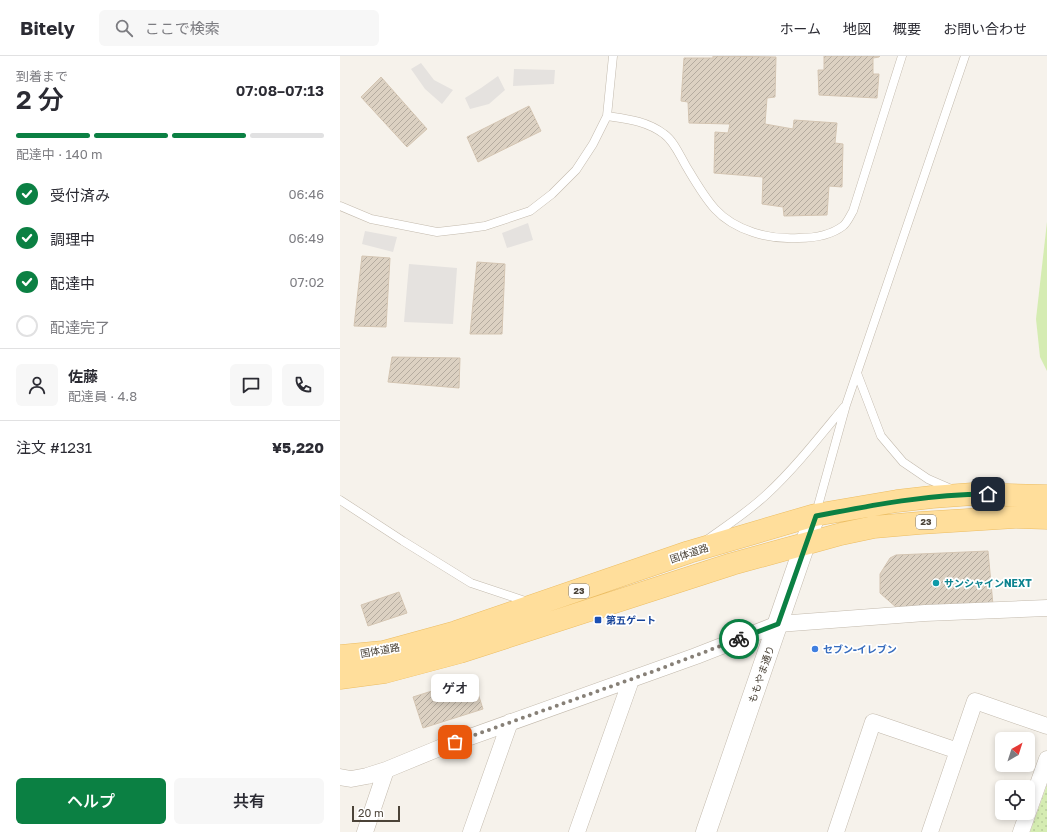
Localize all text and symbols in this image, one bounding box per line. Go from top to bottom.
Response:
search box [99,10,379,46]
text: Bitely [20,16,75,39]
icon: search [113,17,135,39]
text: ここで検索 [145,19,220,37]
text: ホーム [779,20,821,37]
text: 地図 [843,20,871,37]
text: 概要 [893,20,921,37]
text: お問い合わせ [943,20,1027,37]
text: 到着まで [16,68,68,84]
text: 07:08–07:13 [236,81,324,99]
text: 2 分 [16,84,64,115]
text: 配達中 · 140 m [16,146,102,162]
icon: check [16,183,38,205]
text: 受付済み [50,186,110,204]
text: 06:46 [288,186,324,202]
icon: check [16,227,38,249]
text: 調理中 [50,230,95,248]
text: 06:49 [288,230,324,246]
icon: check [16,271,38,293]
text: 配達中 [50,274,95,292]
text: 07:02 [290,274,324,290]
text: 配達完了 [50,318,110,336]
button: person [16,364,58,406]
button: chat [230,364,272,406]
button: phone [282,364,324,406]
text: 佐藤 [68,367,98,385]
text: 配達員 · 4.8 [68,388,137,404]
text: 注文 #1231 [16,438,92,456]
text: ¥5,220 [272,438,324,456]
pin [971,477,1005,511]
icon: home [977,483,999,505]
road number: 23 [916,515,936,529]
street label: 国体道路 [668,541,710,565]
place label: サンシャインNEXT [944,577,1032,589]
marker: サンシャインNEXT [931,578,941,588]
road number: 23 [569,584,589,598]
place label: 第五ゲート [606,614,656,626]
marker: 第五ゲート [593,615,603,625]
courier [719,619,759,659]
icon: bike [728,628,750,650]
street label: 国体道路 [359,641,401,659]
place label: セブン-イレブン [823,643,897,655]
street label: ももやま通り [746,644,776,704]
marker: セブン-イレブン [810,644,820,654]
callout: ゲオ [431,674,479,702]
text: ゲオ [442,680,468,696]
pin [438,725,472,759]
icon: bag [444,731,466,753]
north arrow [995,732,1035,772]
map controls [995,732,1035,820]
button: ヘルプ [16,778,166,824]
button: 共有 [174,778,324,824]
button: locate [995,780,1035,820]
scale bar [352,804,400,823]
text: 20 m [358,806,384,819]

